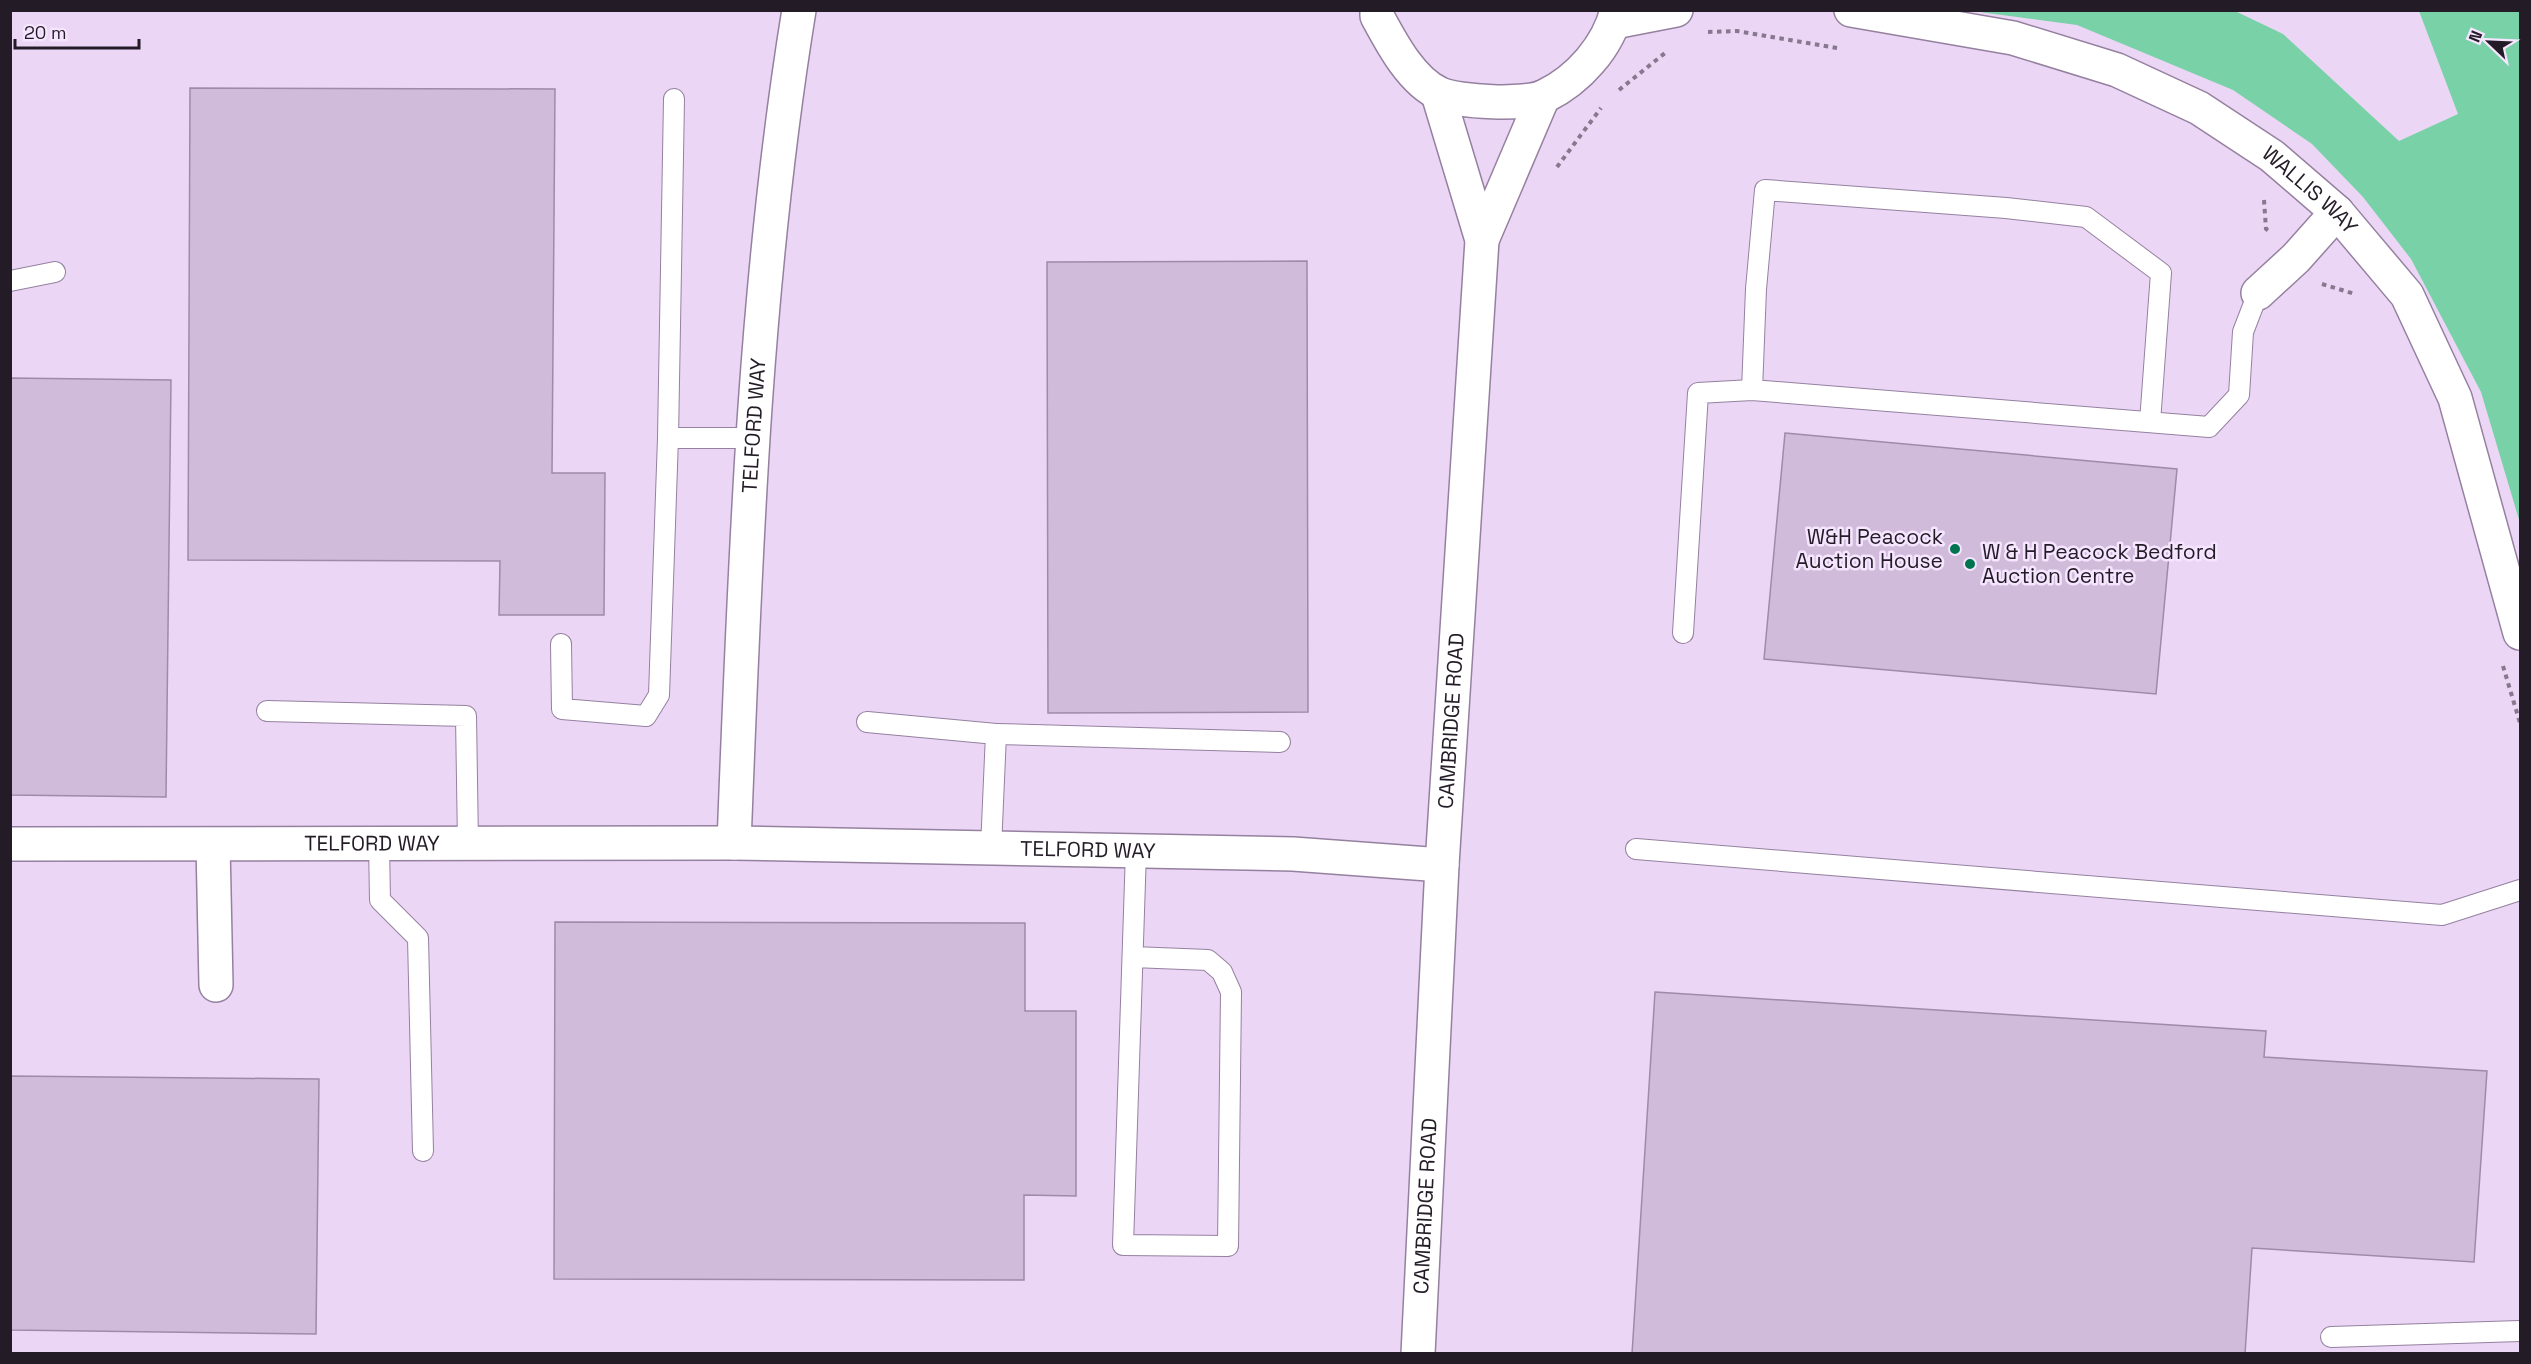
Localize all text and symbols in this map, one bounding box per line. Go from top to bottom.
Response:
scale bar [15,12,140,50]
north arrow [2459,12,2519,72]
text: 20 m [24,21,67,44]
text: N [2464,27,2487,45]
street label: WALLIS WAY [2257,140,2364,240]
street label: TELFORD WAY [736,357,772,494]
place label: W&H Peacock Auction House [1796,523,1943,574]
place label: W & H Peacock Bedford Auction Centre [1982,538,2217,589]
marker: W&H Peacock Auction House [1948,542,1962,556]
marker: W & H Peacock Bedford Auction Centre [1963,557,1977,571]
street label: CAMBRIDGE ROAD [1432,632,1470,810]
street label: TELFORD WAY [304,829,440,857]
street label: TELFORD WAY [1020,835,1156,864]
street label: CAMBRIDGE ROAD [1407,1117,1443,1295]

